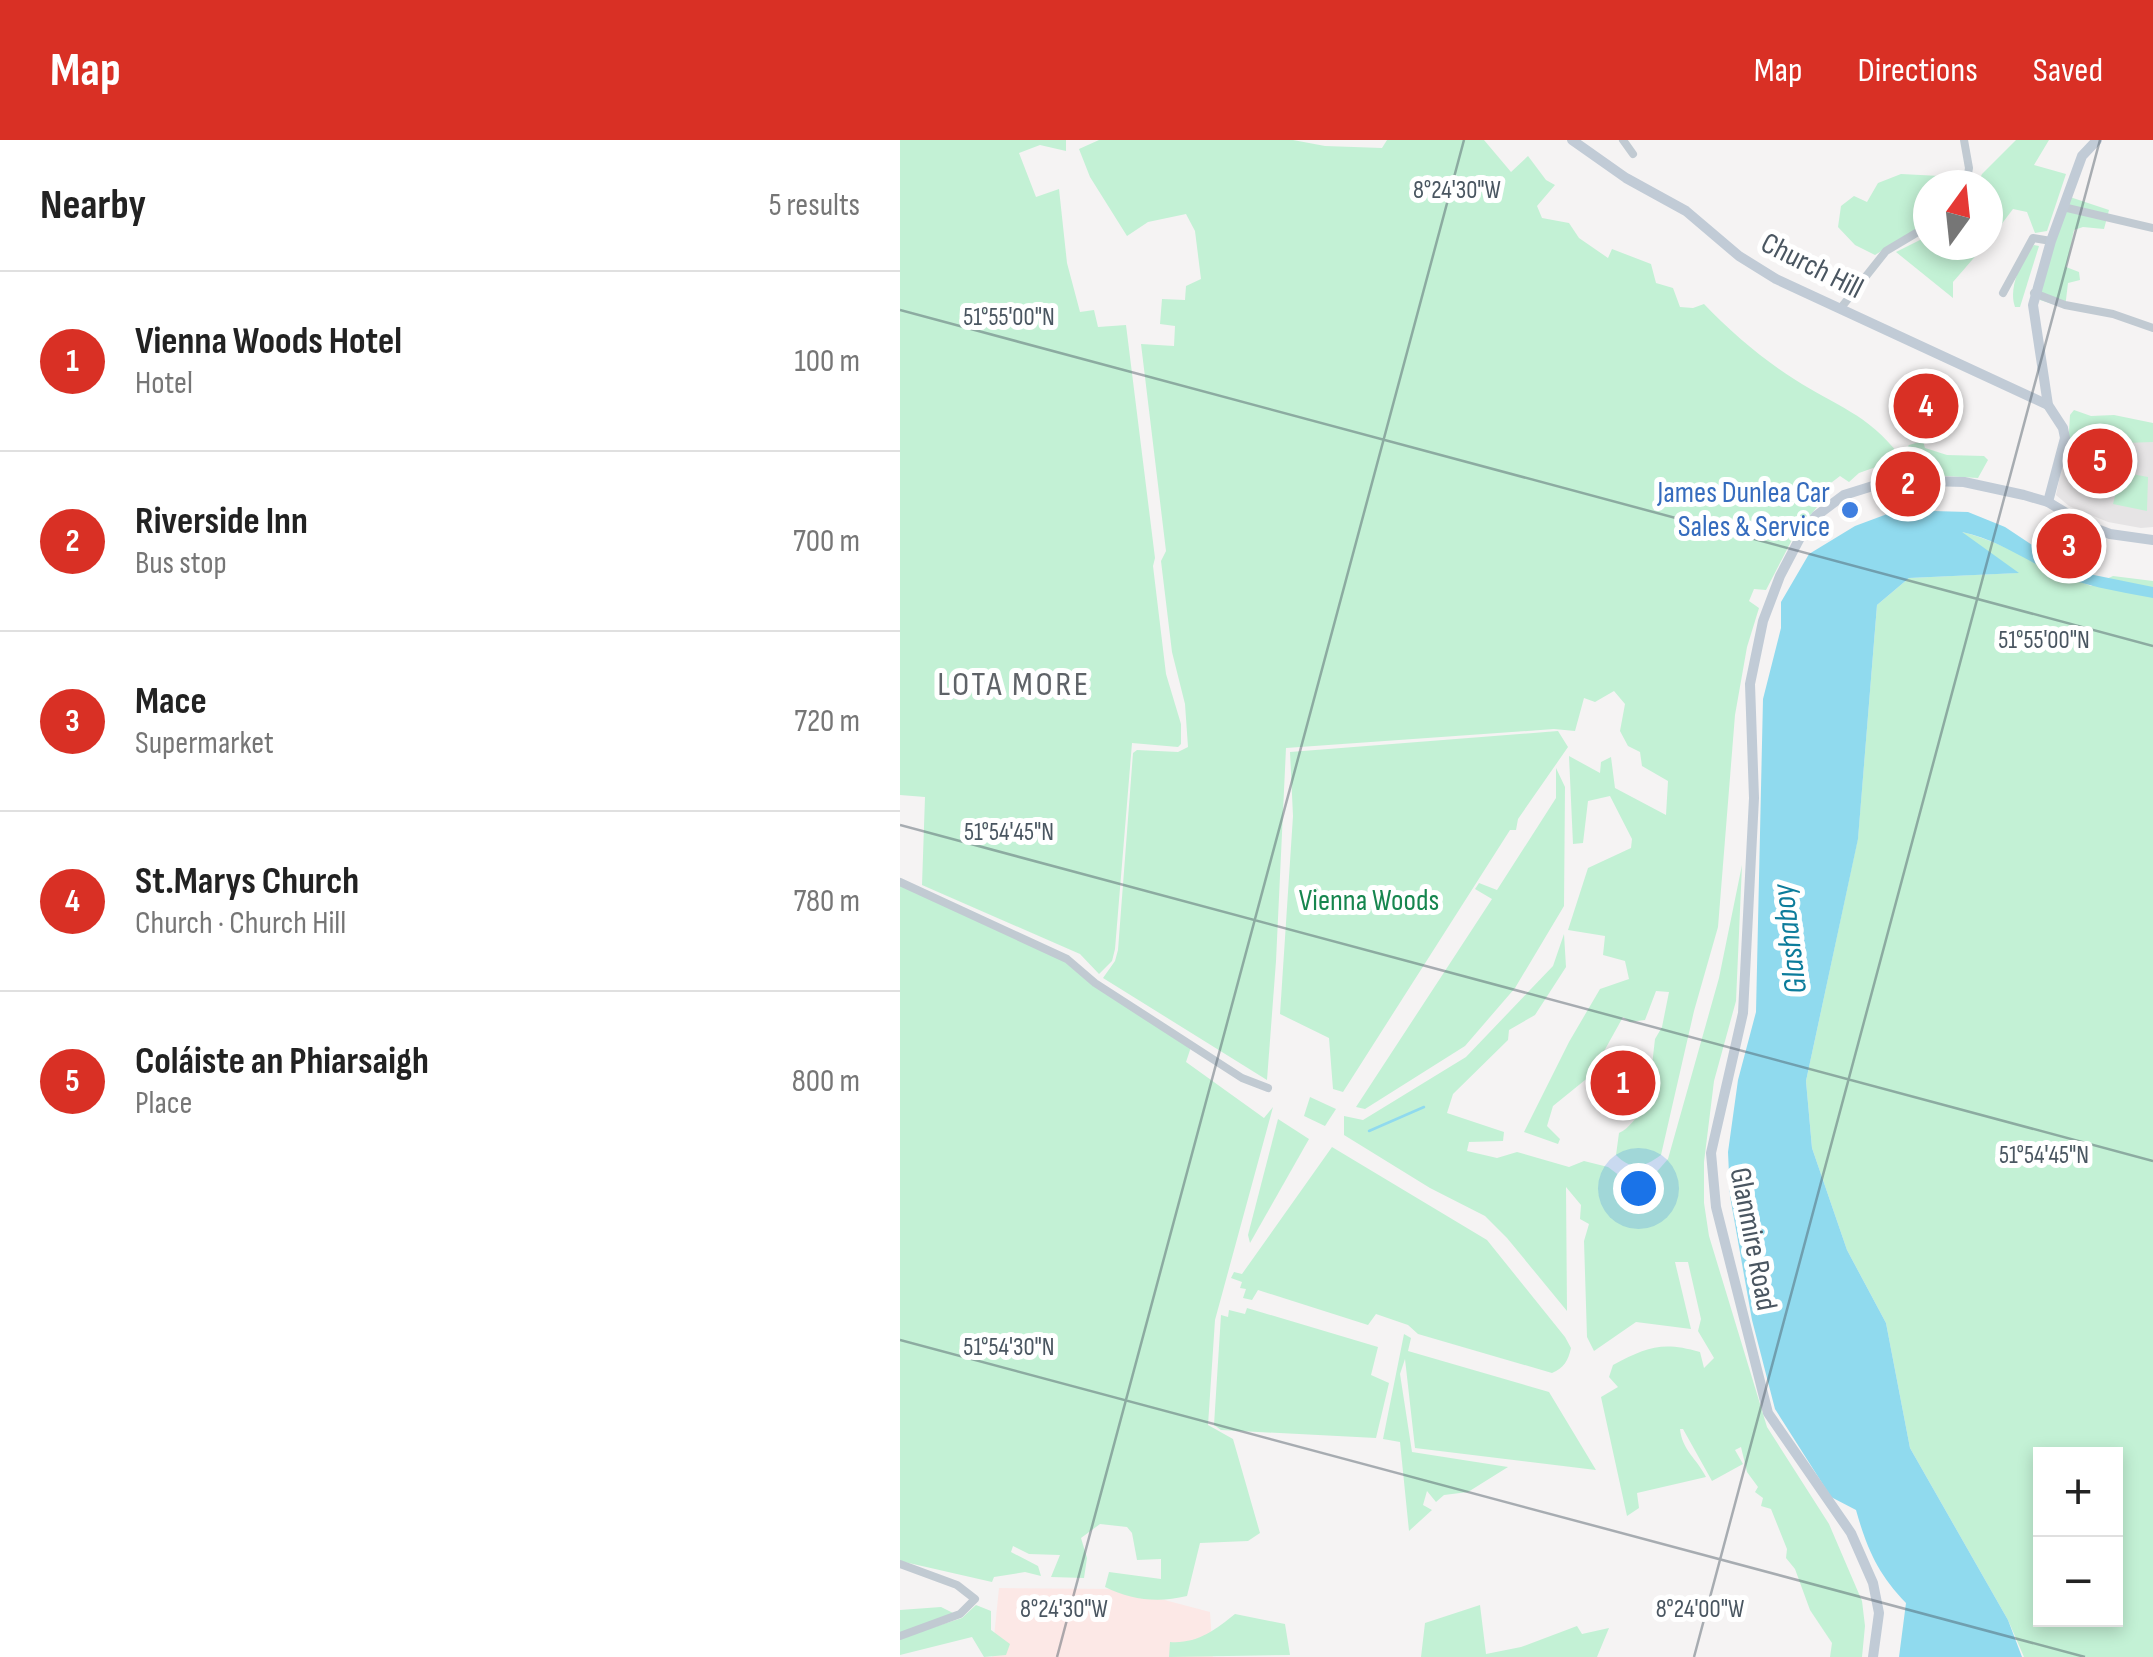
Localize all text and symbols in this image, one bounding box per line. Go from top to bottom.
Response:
text: Map [50,42,121,99]
text: Map [1754,49,1803,92]
text: Directions [1858,49,1978,92]
text: Saved [2033,49,2103,92]
north arrow [1913,170,2003,260]
text: 8°24'30"W [1413,175,1501,206]
text: Nearby [40,180,146,231]
text: 5 results [769,186,860,225]
street label: Church Hill [1755,225,1869,307]
text: 51°55'00"N [963,302,1055,333]
text: Vienna Woods Hotel [135,319,402,364]
text: 1 [66,342,79,381]
text: 100 m [795,342,860,381]
text: Hotel [135,364,193,403]
pin: 4 [1894,368,1958,444]
pin: 5 [2068,424,2132,498]
pin: 2 [1876,446,1940,522]
place label: James Dunlea Car Sales & Service [1656,475,1830,545]
text: Riverside Inn [135,499,308,544]
marker: James Dunlea Car Sales & Service [1839,499,1861,521]
pin: 3 [2036,508,2102,584]
text: 2 [65,522,80,561]
text: 700 m [793,522,860,561]
text: Bus stop [135,544,227,583]
text: 51°55'00"N [1998,625,2090,656]
district label: LOTA MORE [937,663,1091,706]
text: Mace [135,679,207,724]
text: 3 [65,702,80,741]
text: 720 m [794,702,860,741]
text: Supermarket [135,724,274,763]
text: 51°54'45"N [964,817,1054,848]
text: St.Marys Church [135,859,359,904]
water label: Glashaboy [1764,881,1816,996]
text: 4 [65,882,80,921]
text: 780 m [793,882,860,921]
park label: Vienna Woods [1299,883,1439,919]
text: Church · Church Hill [135,904,346,943]
text: Coláiste an Phiarsaigh [135,1039,429,1084]
pin: 1 [1590,1046,1656,1120]
text: 5 [65,1062,80,1101]
text: 800 m [792,1062,860,1101]
text: Place [135,1084,192,1123]
text: 51°54'45"N [1999,1140,2089,1171]
your location [1613,1163,1664,1214]
street label: Glanmire Road [1722,1165,1784,1313]
text: 51°54'30"N [963,1332,1055,1363]
map controls [2033,1447,2123,1627]
button: + [2033,1447,2123,1537]
button: − [2033,1537,2123,1627]
text: 8°24'30"W [1020,1594,1108,1625]
text: 8°24'00"W [1656,1594,1744,1625]

